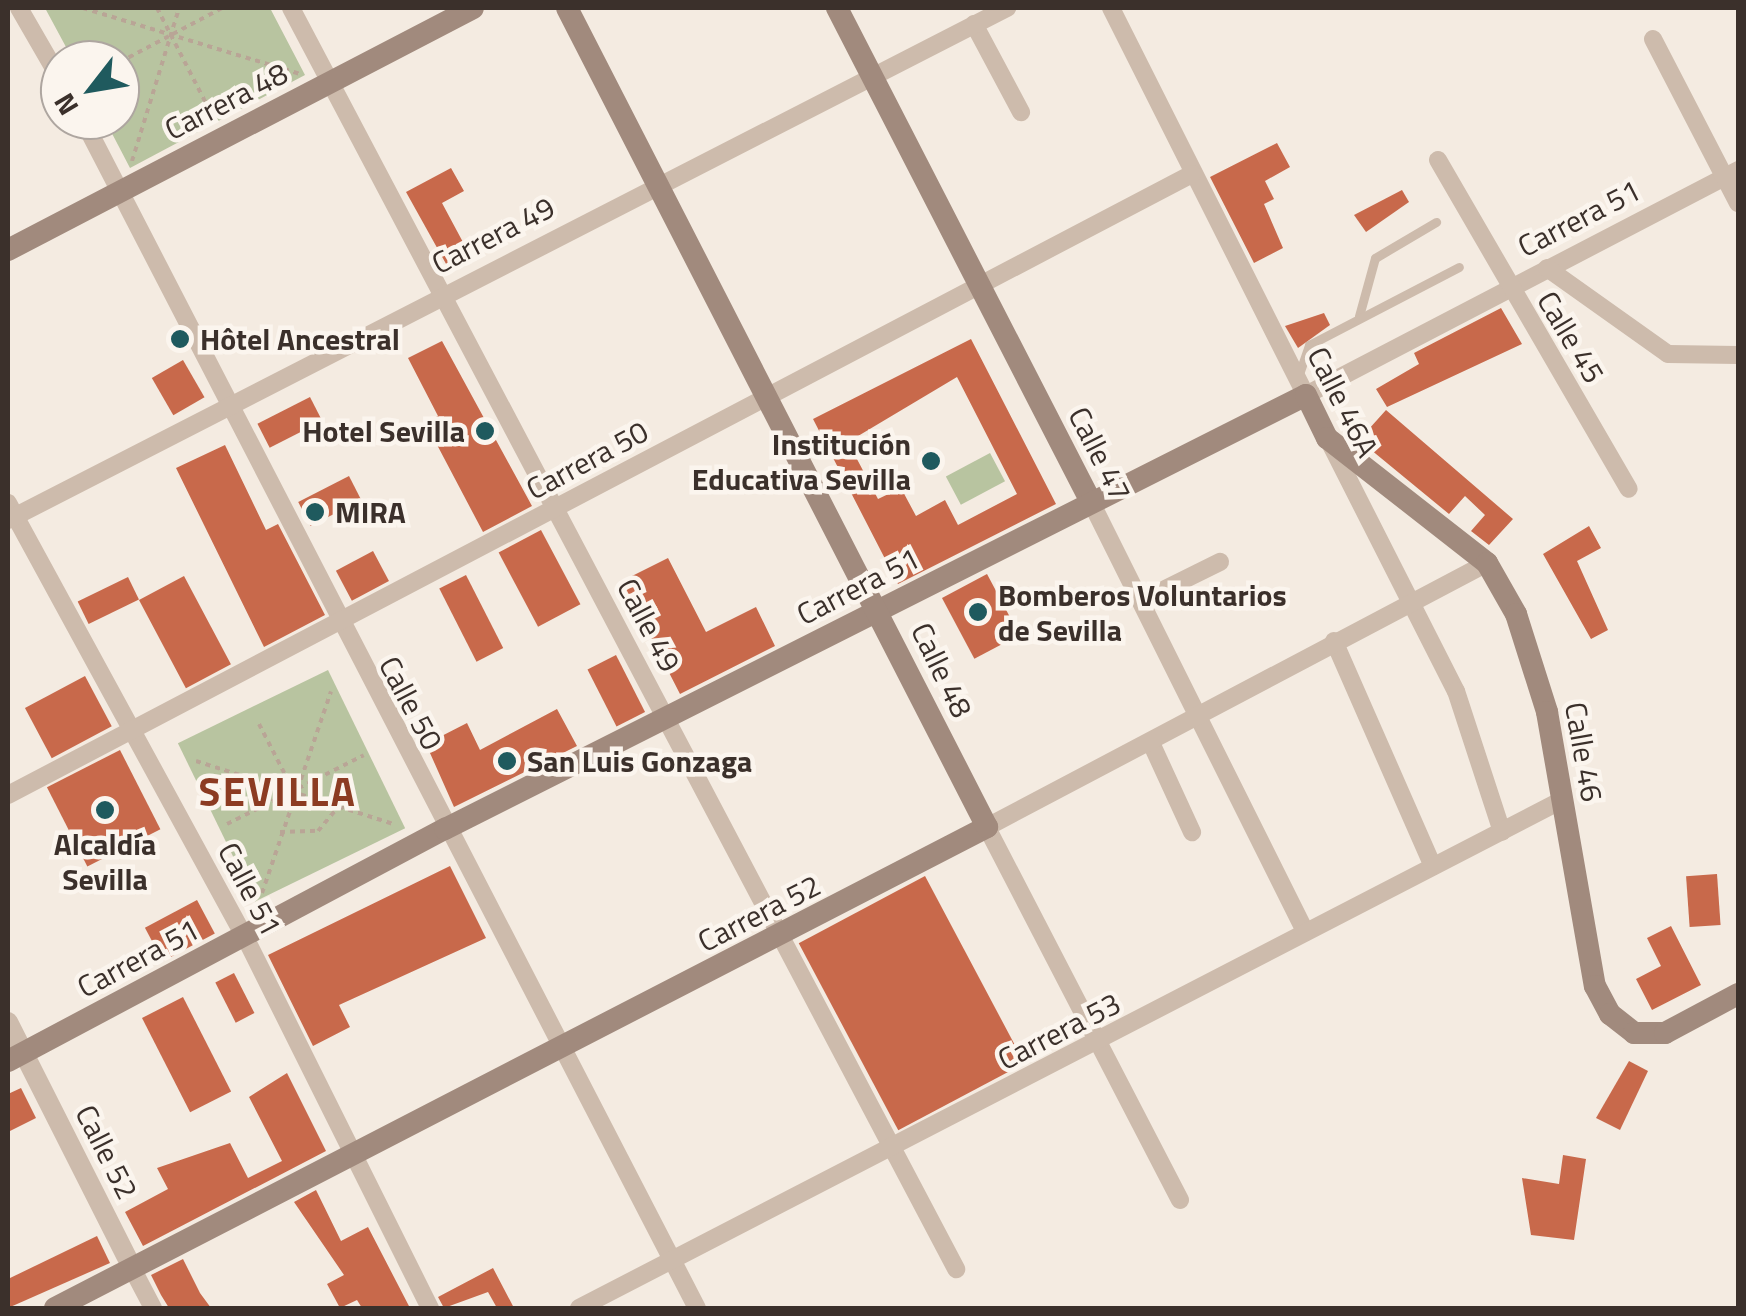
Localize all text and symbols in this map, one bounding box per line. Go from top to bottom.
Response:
north arrow [40,40,140,140]
street label: Carrera 48 [159,55,293,147]
text: N [42,85,89,124]
street label: Carrera 51 [1512,172,1646,264]
street label: Carrera 49 [426,189,560,281]
street label: Calle 45 [1530,285,1612,389]
place label: Hôtel Ancestral [200,321,400,357]
marker: Hôtel Ancestral [169,328,191,350]
street label: Calle 46A [1300,341,1386,463]
street label: Calle 47 [1061,401,1139,507]
place label: Hotel Sevilla [302,413,465,449]
street label: Carrera 50 [520,413,654,507]
marker: Hotel Sevilla [474,420,496,442]
place label: Institución Educativa Sevilla [692,426,911,496]
marker: Institución Educativa Sevilla [920,450,942,472]
place label: MIRA [335,494,406,530]
marker: MIRA [304,501,326,523]
street label: Carrera 51 [791,540,925,632]
street label: Calle 49 [610,572,688,678]
place label: Bomberos Voluntarios de Sevilla [998,577,1287,648]
marker: Bomberos Voluntarios de Sevilla [967,601,989,623]
street label: Calle 48 [904,617,980,723]
street label: Calle 50 [372,650,450,756]
street label: Calle 46 [1558,699,1610,805]
place label: San Luis Gonzaga [527,743,752,779]
marker: San Luis Gonzaga [496,750,518,772]
district label: SEVILLA [199,768,357,816]
marker: Alcaldía Sevilla [94,799,116,821]
place label: Alcaldía Sevilla [54,826,156,896]
street label: Calle 51 [211,836,289,942]
street label: Carrera 52 [692,867,826,959]
street label: Carrera 51 [71,911,205,1005]
street label: Carrera 53 [992,985,1126,1077]
street label: Calle 52 [68,1099,146,1205]

